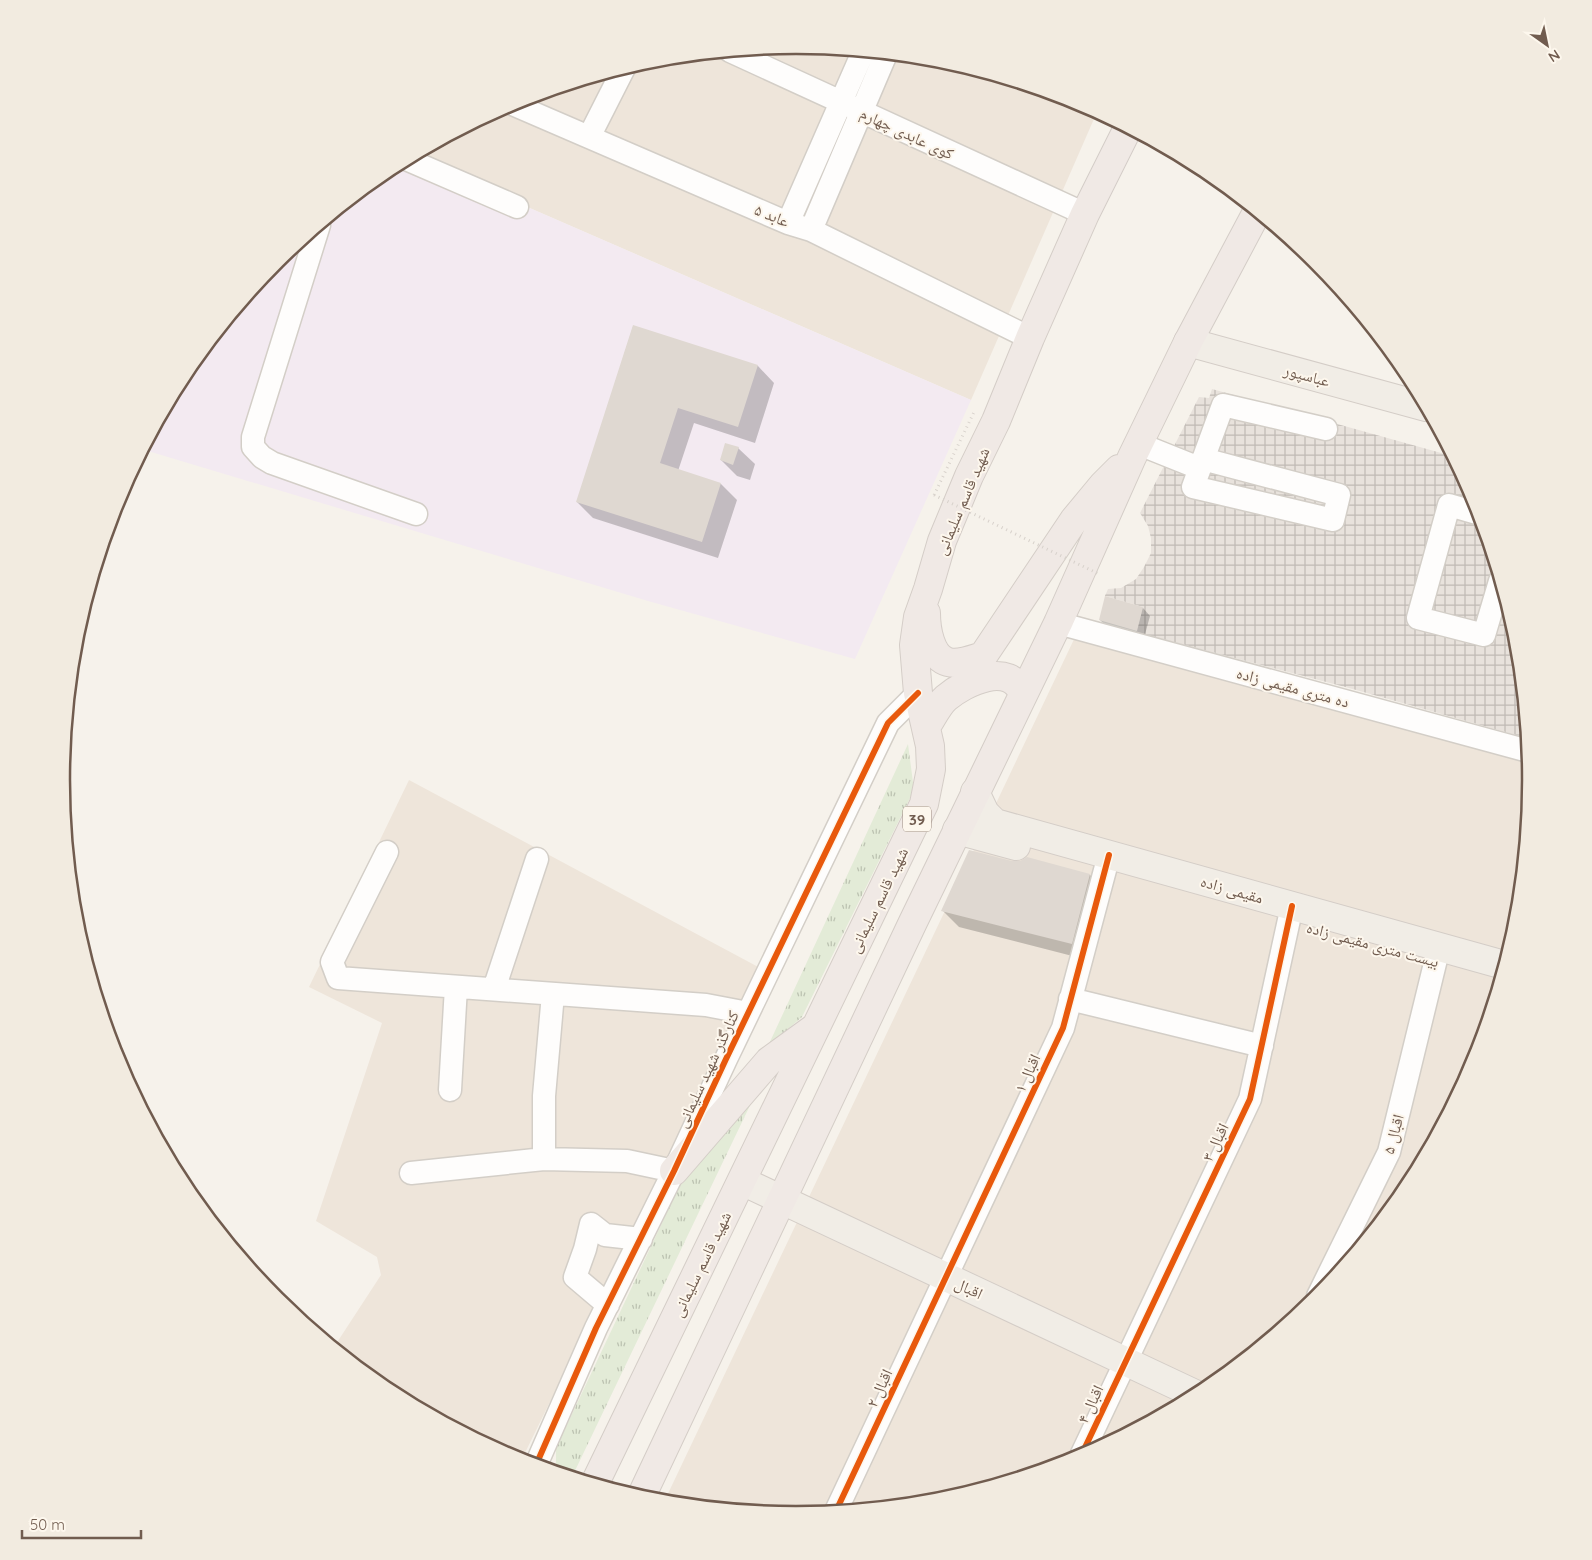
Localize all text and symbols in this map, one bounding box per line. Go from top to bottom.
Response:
north arrow [1522,20,1572,70]
text: N [1545,46,1563,66]
street label: کوی عابدی چهارم [857,103,957,164]
street label: عابد ۵ [752,199,792,231]
street label: عباسپور [1281,359,1332,391]
street label: شهید قاسم سلیمانی [930,444,995,558]
street label: ده متری مقیمی زاده [1234,662,1351,713]
road number: 39 [903,806,931,832]
street label: شهید قاسم سلیمانی [844,844,913,956]
street label: مقیمی زاده [1198,871,1266,908]
street label: بیست متری مقیمی زاده [1304,917,1441,972]
street label: کنارگذر شهید سلیمانی [671,1007,744,1131]
street label: اقبال ۱ [1009,1050,1045,1096]
street label: اقبال ۵ [1378,1112,1409,1156]
street label: اقبال ۳ [1197,1119,1234,1165]
street label: شهید قاسم سلیمانی [667,1208,736,1320]
street label: اقبال [951,1273,986,1304]
street label: اقبال ۲ [861,1365,897,1411]
street label: اقبال ۴ [1072,1381,1108,1427]
scale bar [22,1508,141,1540]
text: 50 m [30,1515,65,1534]

